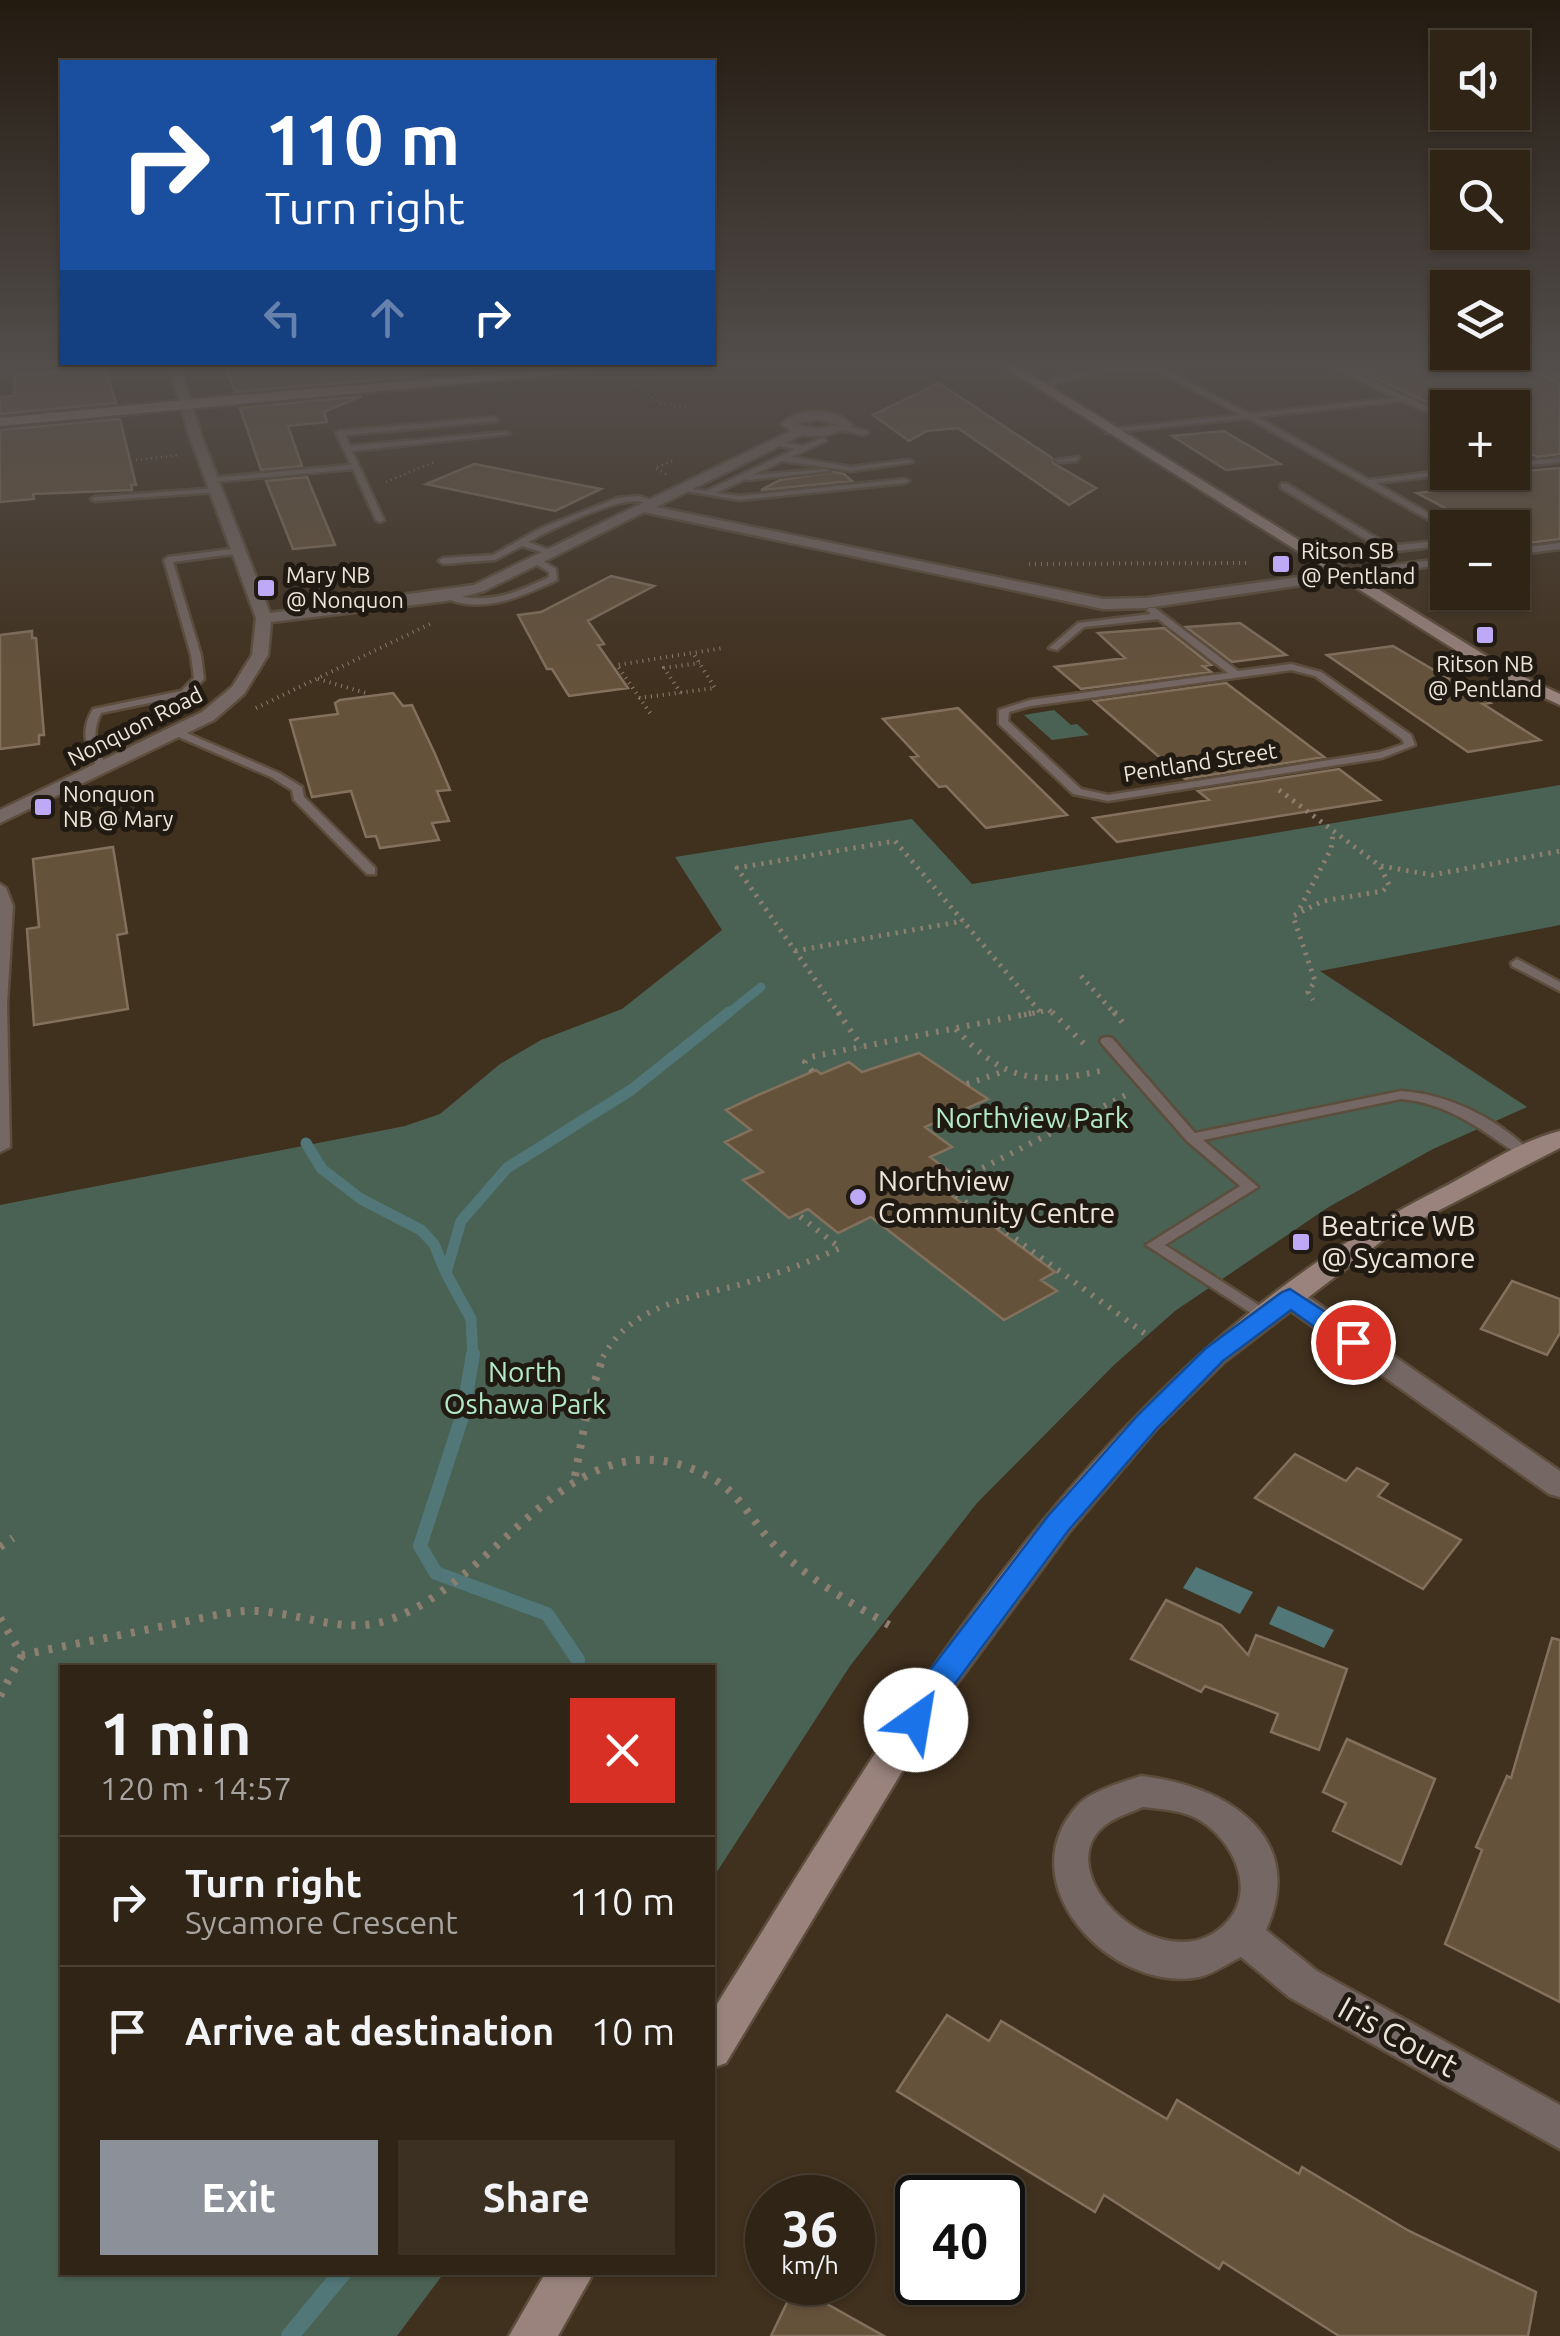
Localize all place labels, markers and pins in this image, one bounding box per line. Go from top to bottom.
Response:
place label: Ritson SB @ Pentland [1301,538,1415,588]
marker: Ritson SB @ Pentland [1270,553,1292,575]
place label: Mary NB @ Nonquon [286,562,404,612]
marker: Mary NB @ Nonquon [255,577,277,599]
marker: Ritson NB @ Pentland [1474,624,1496,646]
place label: Ritson NB @ Pentland [1428,651,1542,701]
place label: Nonquon NB @ Mary [63,781,174,831]
marker: Nonquon NB @ Mary [32,796,54,818]
place label: Northview Community Centre [878,1165,1115,1228]
marker: Northview Community Centre [847,1186,869,1208]
place label: Beatrice WB @ Sycamore [1321,1210,1476,1273]
marker: Beatrice WB @ Sycamore [1290,1231,1312,1253]
pin [1311,1300,1396,1385]

